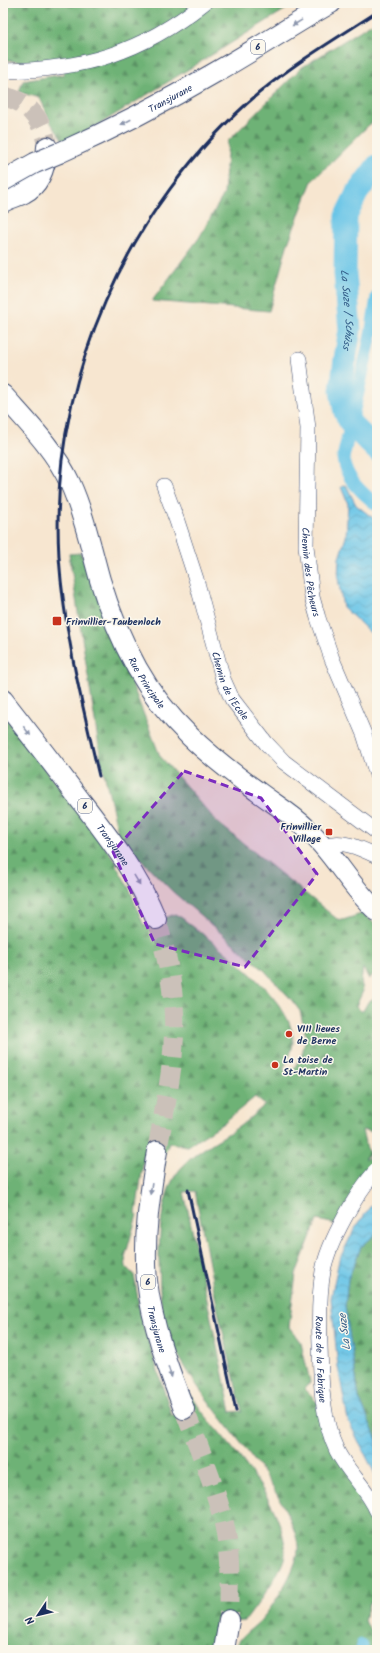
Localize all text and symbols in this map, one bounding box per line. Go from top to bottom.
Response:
one-way arrow [291,19,303,26]
road number: 6 [251,40,265,54]
street label: Transjurane [146,80,196,117]
one-way arrow [120,119,132,125]
water label: La Suze / Schüss [335,269,358,352]
street label: Chemin des Pêcheurs [297,527,324,619]
place label: Frinvillier-Taubenloch [66,614,161,630]
marker: Frinvillier-Taubenloch [51,615,63,627]
street label: Chemin de l'Ecole [207,650,253,724]
street label: Rue Principale [124,654,169,713]
one-way arrow [23,725,31,736]
road number: 6 [78,799,92,813]
place label: Frinvillier Village [281,819,321,847]
street label: Transjurane [92,821,133,870]
marker: Frinvillier Village [324,827,334,837]
one-way arrow [134,874,141,886]
place label: VIII lieues de Berne [297,1021,340,1049]
marker: VIII lieues de Berne [284,1029,294,1039]
place label: La toise de St-Martin [283,1052,333,1080]
marker: La toise de St-Martin [270,1060,280,1070]
one-way arrow [148,1183,154,1195]
road number: 6 [141,1275,155,1289]
street label: Transjurane [142,1304,170,1356]
water label: La Suze [334,1312,356,1351]
street label: Route de la Fabrique [310,1316,330,1404]
one-way arrow [167,1366,173,1378]
north arrow [18,1595,58,1635]
text: N [21,1612,40,1628]

